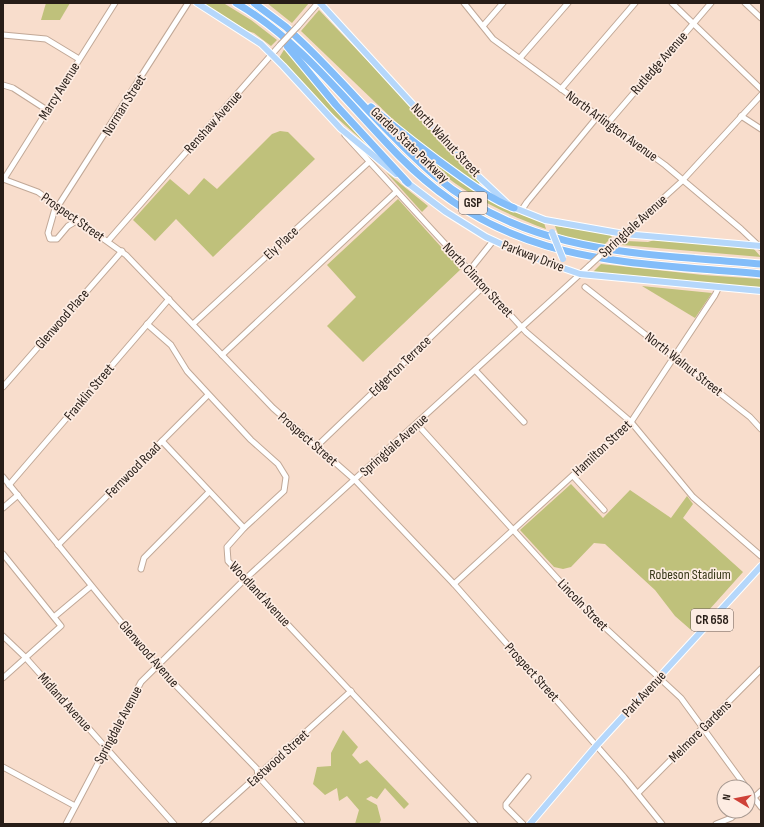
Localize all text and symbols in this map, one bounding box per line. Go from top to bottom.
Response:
street label: Rutledge Avenue [627,28,691,98]
street label: Marcy Avenue [35,59,83,123]
street label: Norman Street [98,71,150,139]
street label: Renshaw Avenue [180,87,246,157]
street label: North Arlington Avenue [563,87,661,165]
street label: North Walnut Street [408,100,484,180]
street label: Garden State Parkway [367,103,453,187]
street label: Prospect Street [38,189,108,245]
street label: Springdale Avenue [595,191,671,261]
road number: GSP [459,192,487,214]
street label: Ely Place [260,223,302,263]
street label: Parkway Drive [499,236,567,276]
street label: North Clinton Street [439,239,517,321]
street label: Glenwood Place [31,286,93,352]
street label: North Walnut Street [642,328,726,400]
street label: Edgerton Terrace [365,332,435,400]
street label: Franklin Street [60,360,118,424]
street label: Prospect Street [275,408,341,470]
street label: Springdale Avenue [356,410,432,480]
street label: Hamilton Street [569,416,635,480]
street label: Fernwood Road [102,439,164,501]
street label: Woodland Avenue [226,558,294,630]
park label: Robeson Stadium [649,566,731,583]
street label: Lincoln Street [554,576,612,634]
road number: CR 658 [691,609,733,631]
street label: Glenwood Avenue [115,617,183,691]
street label: Prospect Street [501,639,563,705]
street label: Park Avenue [618,667,670,721]
street label: Midland Avenue [34,669,96,735]
street label: Springdale Avenue [90,683,146,767]
street label: Melmore Gardens [665,696,735,766]
street label: Eastwood Street [244,726,312,790]
north arrow [716,779,756,819]
text: N [720,793,734,801]

